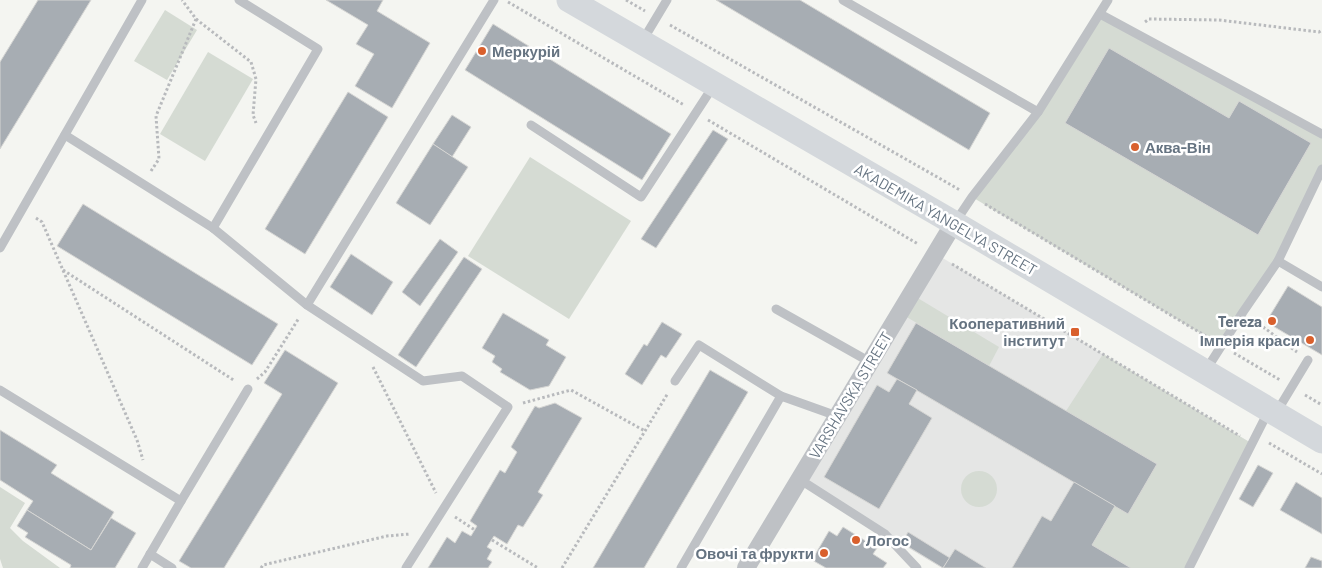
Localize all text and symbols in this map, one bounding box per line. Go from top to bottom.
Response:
place label: Меркурій [492,42,560,60]
marker: Меркурій [476,45,488,57]
place label: Аква-Він [1145,138,1211,156]
marker: Аква-Він [1129,141,1141,153]
street label: AKADEMIKA YANGELYA STREET [852,159,1040,279]
place label: Tereza [1218,312,1262,330]
place label: Кооперативний інститут [949,314,1065,349]
marker: Tereza [1266,315,1278,327]
marker: Кооперативний інститут [1069,326,1081,338]
street label: VARSHAVSKA STREET [805,328,895,462]
place label: Імперія краси [1200,331,1300,349]
marker: Імперія краси [1304,334,1316,346]
place label: Логос [866,531,909,549]
marker: Логос [850,534,862,546]
place label: Овочі та фрукти [695,544,814,562]
marker: Овочі та фрукти [818,547,830,559]

